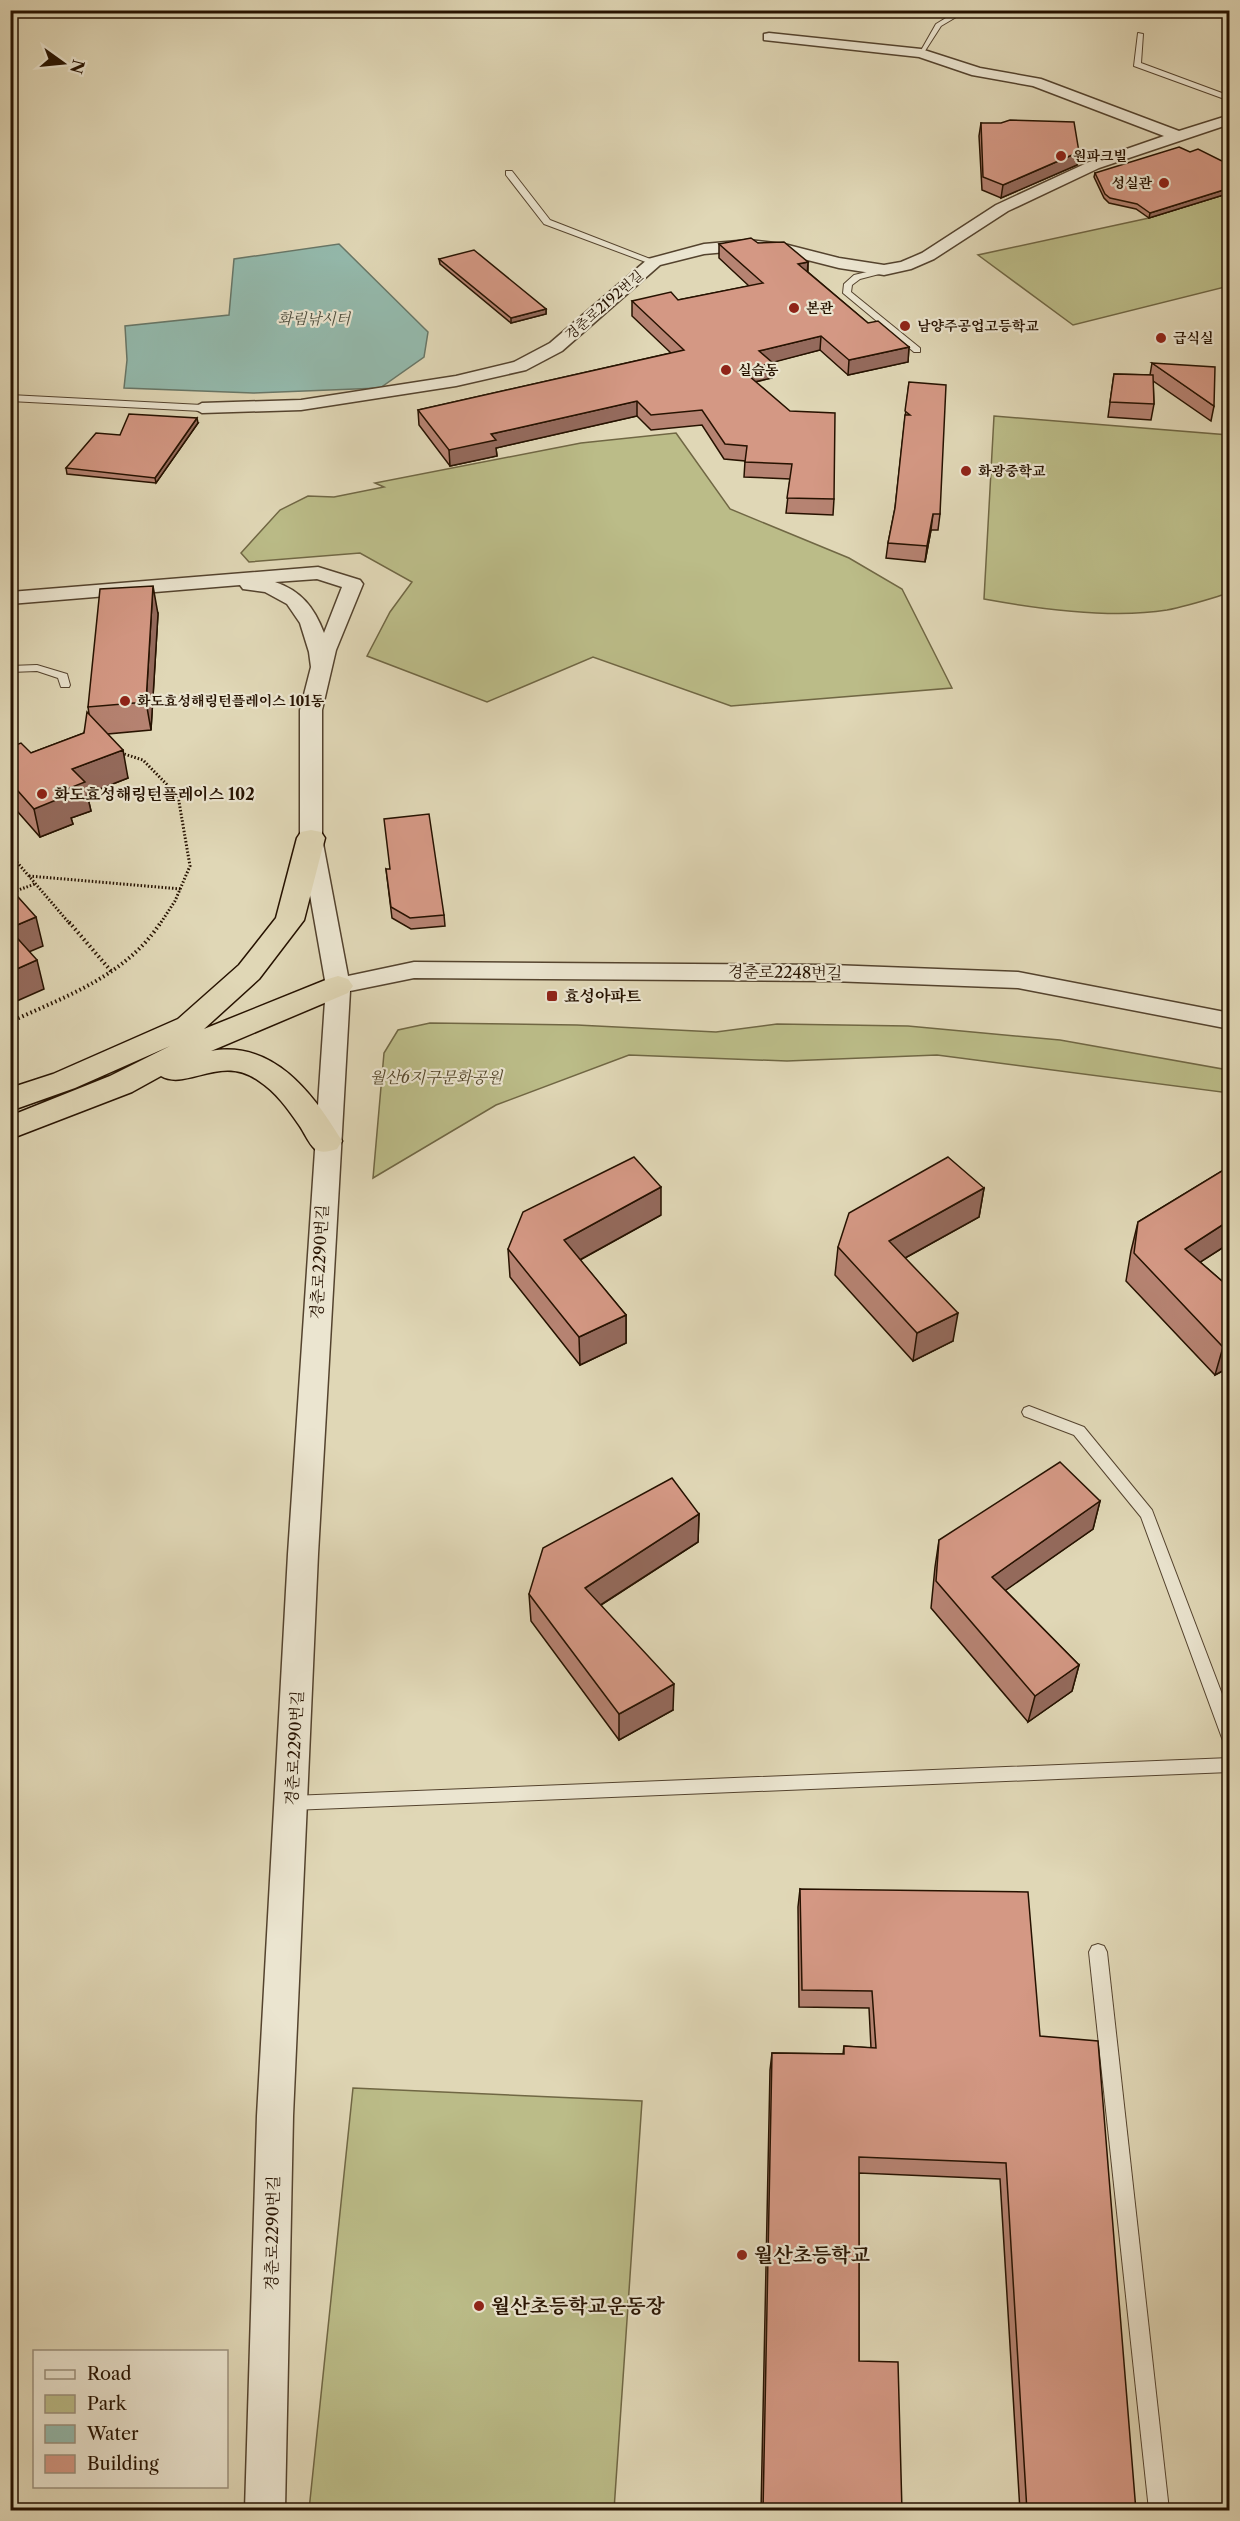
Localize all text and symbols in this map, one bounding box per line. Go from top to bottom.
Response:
north arrow [33,33,93,93]
text: N [66,58,89,76]
place label: 원파크빌 [1073,147,1127,165]
marker: 원파크빌 [1054,149,1068,163]
place label: 성실관 [1111,174,1152,192]
marker: 성실관 [1157,176,1171,190]
street label: 경춘로2192번길 [561,266,647,344]
place label: 본관 [806,299,834,317]
marker: 본관 [787,301,801,315]
water label: 화림낚시터 [278,309,352,328]
place label: 남양주공업고등학교 [917,317,1039,335]
marker: 남양주공업고등학교 [898,319,912,333]
place label: 급식실 [1173,329,1214,347]
marker: 급식실 [1154,331,1168,345]
place label: 실습동 [738,361,779,379]
marker: 실습동 [719,363,733,377]
place label: 화광중학교 [978,462,1046,480]
marker: 화광중학교 [959,464,973,478]
place label: 화도효성해링턴플레이스 101동 [137,692,325,710]
marker: 화도효성해링턴플레이스 101동 [118,694,132,708]
place label: 화도효성해링턴플레이스 102 [54,784,255,804]
marker: 화도효성해링턴플레이스 102 [35,787,49,801]
street label: 경춘로2248번길 [728,961,842,983]
place label: 효성아파트 [564,986,642,1006]
marker: 효성아파트 [545,989,559,1003]
park label: 월산6지구문화공원 [370,1067,504,1087]
street label: 경춘로2290번길 [306,1204,332,1320]
street label: 경춘로2290번길 [281,1690,307,1806]
street label: 경춘로2290번길 [261,2175,283,2291]
place label: 월산초등학교 [754,2243,871,2267]
marker: 월산초등학교 [735,2248,749,2262]
place label: 월산초등학교운동장 [491,2294,666,2318]
marker: 월산초등학교운동장 [472,2299,486,2313]
legend [33,2350,228,2488]
text: Road [87,2363,132,2385]
text: Park [87,2393,128,2415]
text: Water [86,2423,139,2445]
text: Building [87,2453,159,2475]

